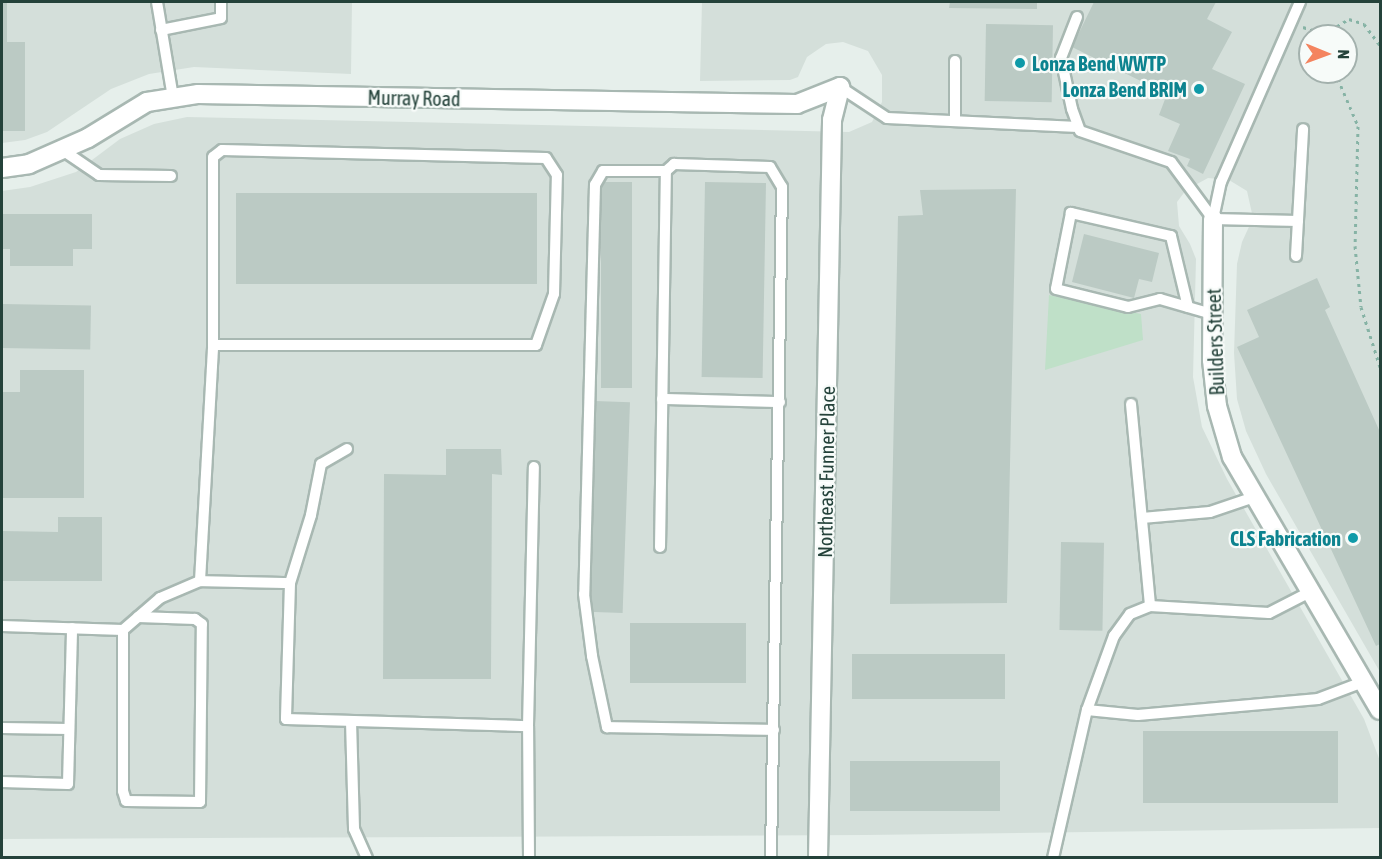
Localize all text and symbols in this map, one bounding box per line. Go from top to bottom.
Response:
north arrow [1298,24,1358,84]
text: N [1335,49,1353,59]
place label: Lonza Bend WWTP [1032,51,1166,75]
marker: Lonza Bend WWTP [1013,56,1027,70]
place label: Lonza Bend BRIM [1062,77,1187,101]
marker: Lonza Bend BRIM [1192,82,1206,96]
street label: Murray Road [367,85,461,111]
street label: Builders Street [1201,288,1229,396]
street label: Northeast Funner Place [813,386,839,558]
place label: CLS Fabrication [1230,526,1341,550]
marker: CLS Fabrication [1346,531,1360,545]

